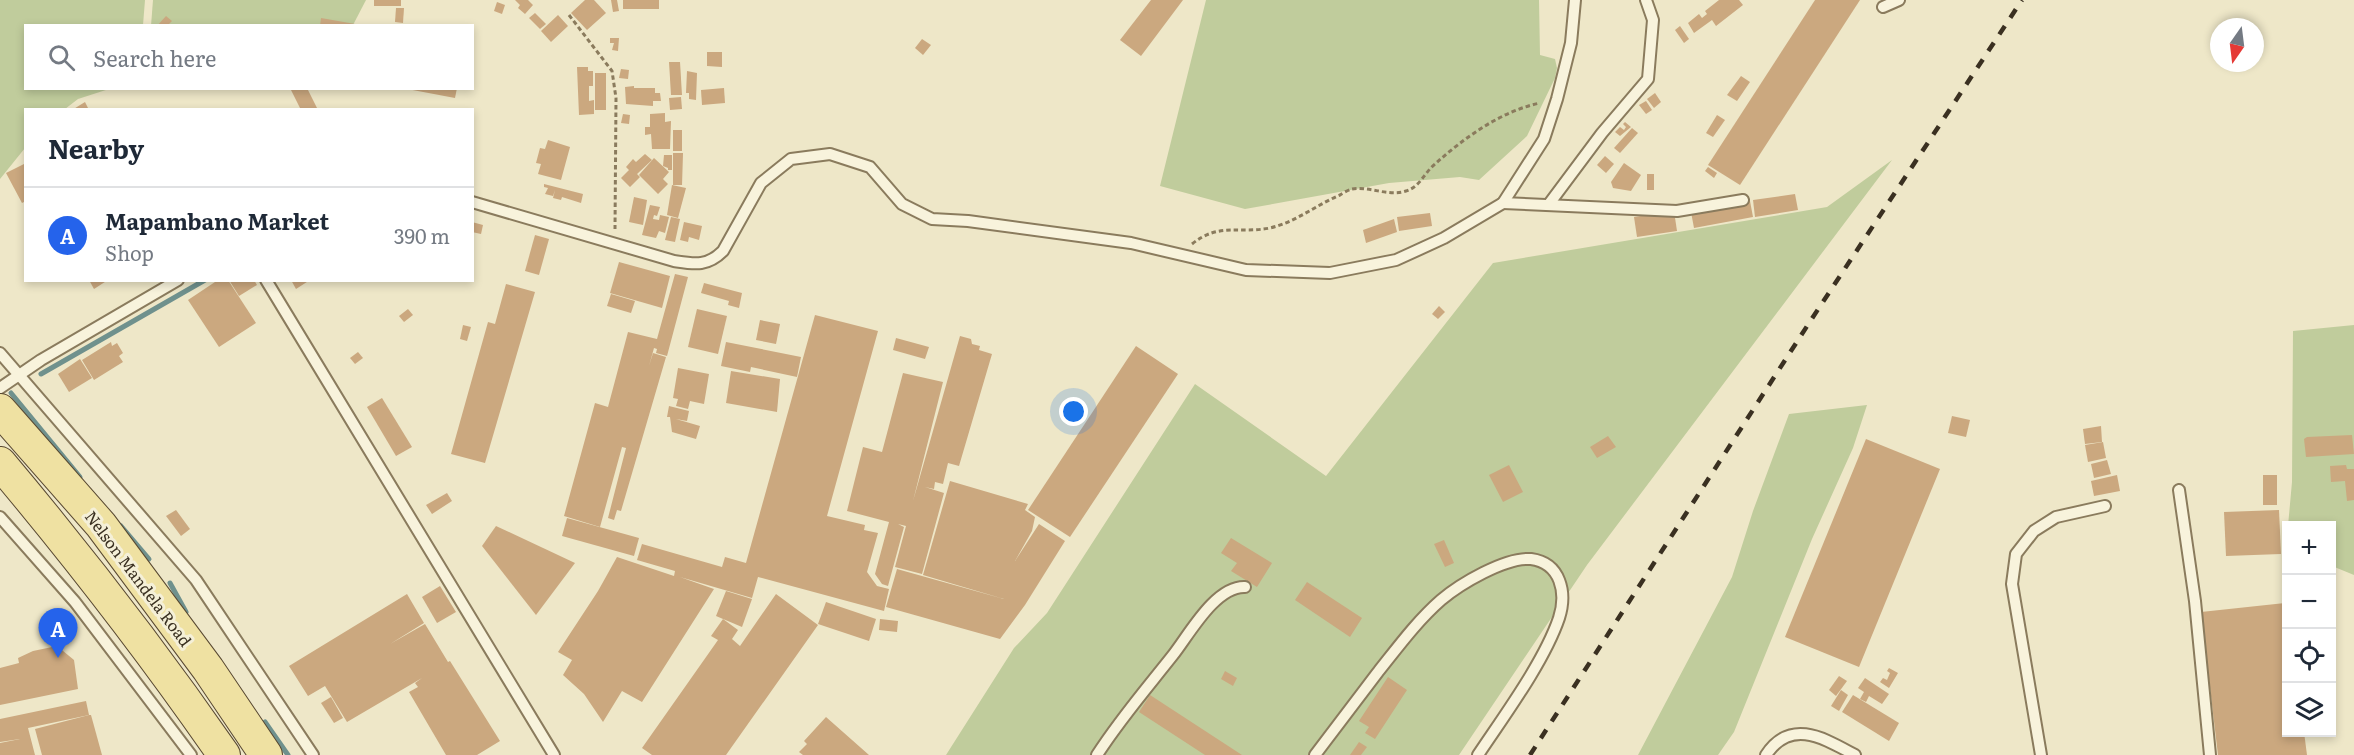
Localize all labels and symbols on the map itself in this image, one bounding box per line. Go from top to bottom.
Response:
north arrow [2210,18,2264,72]
your location [1059,397,1088,426]
street label: Nelson Mandela Road [80,505,198,651]
pin: A [38,608,78,658]

